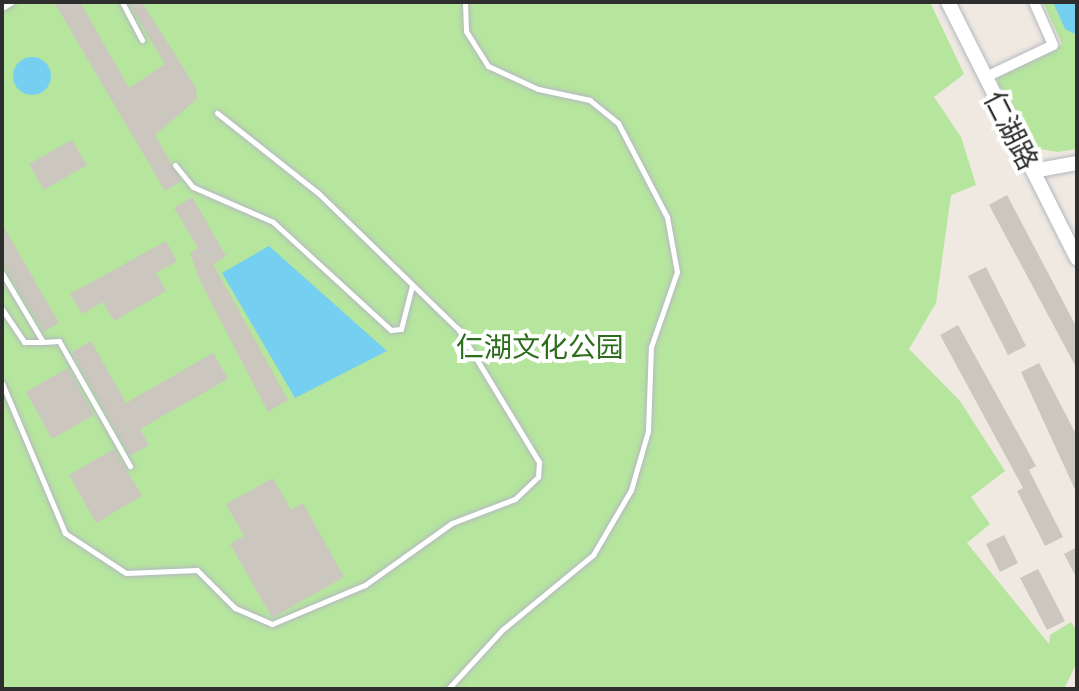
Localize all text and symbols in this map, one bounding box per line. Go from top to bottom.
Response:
street label: 仁湖路 [978,85,1046,175]
park label: 仁湖文化公园 [456,329,624,363]

